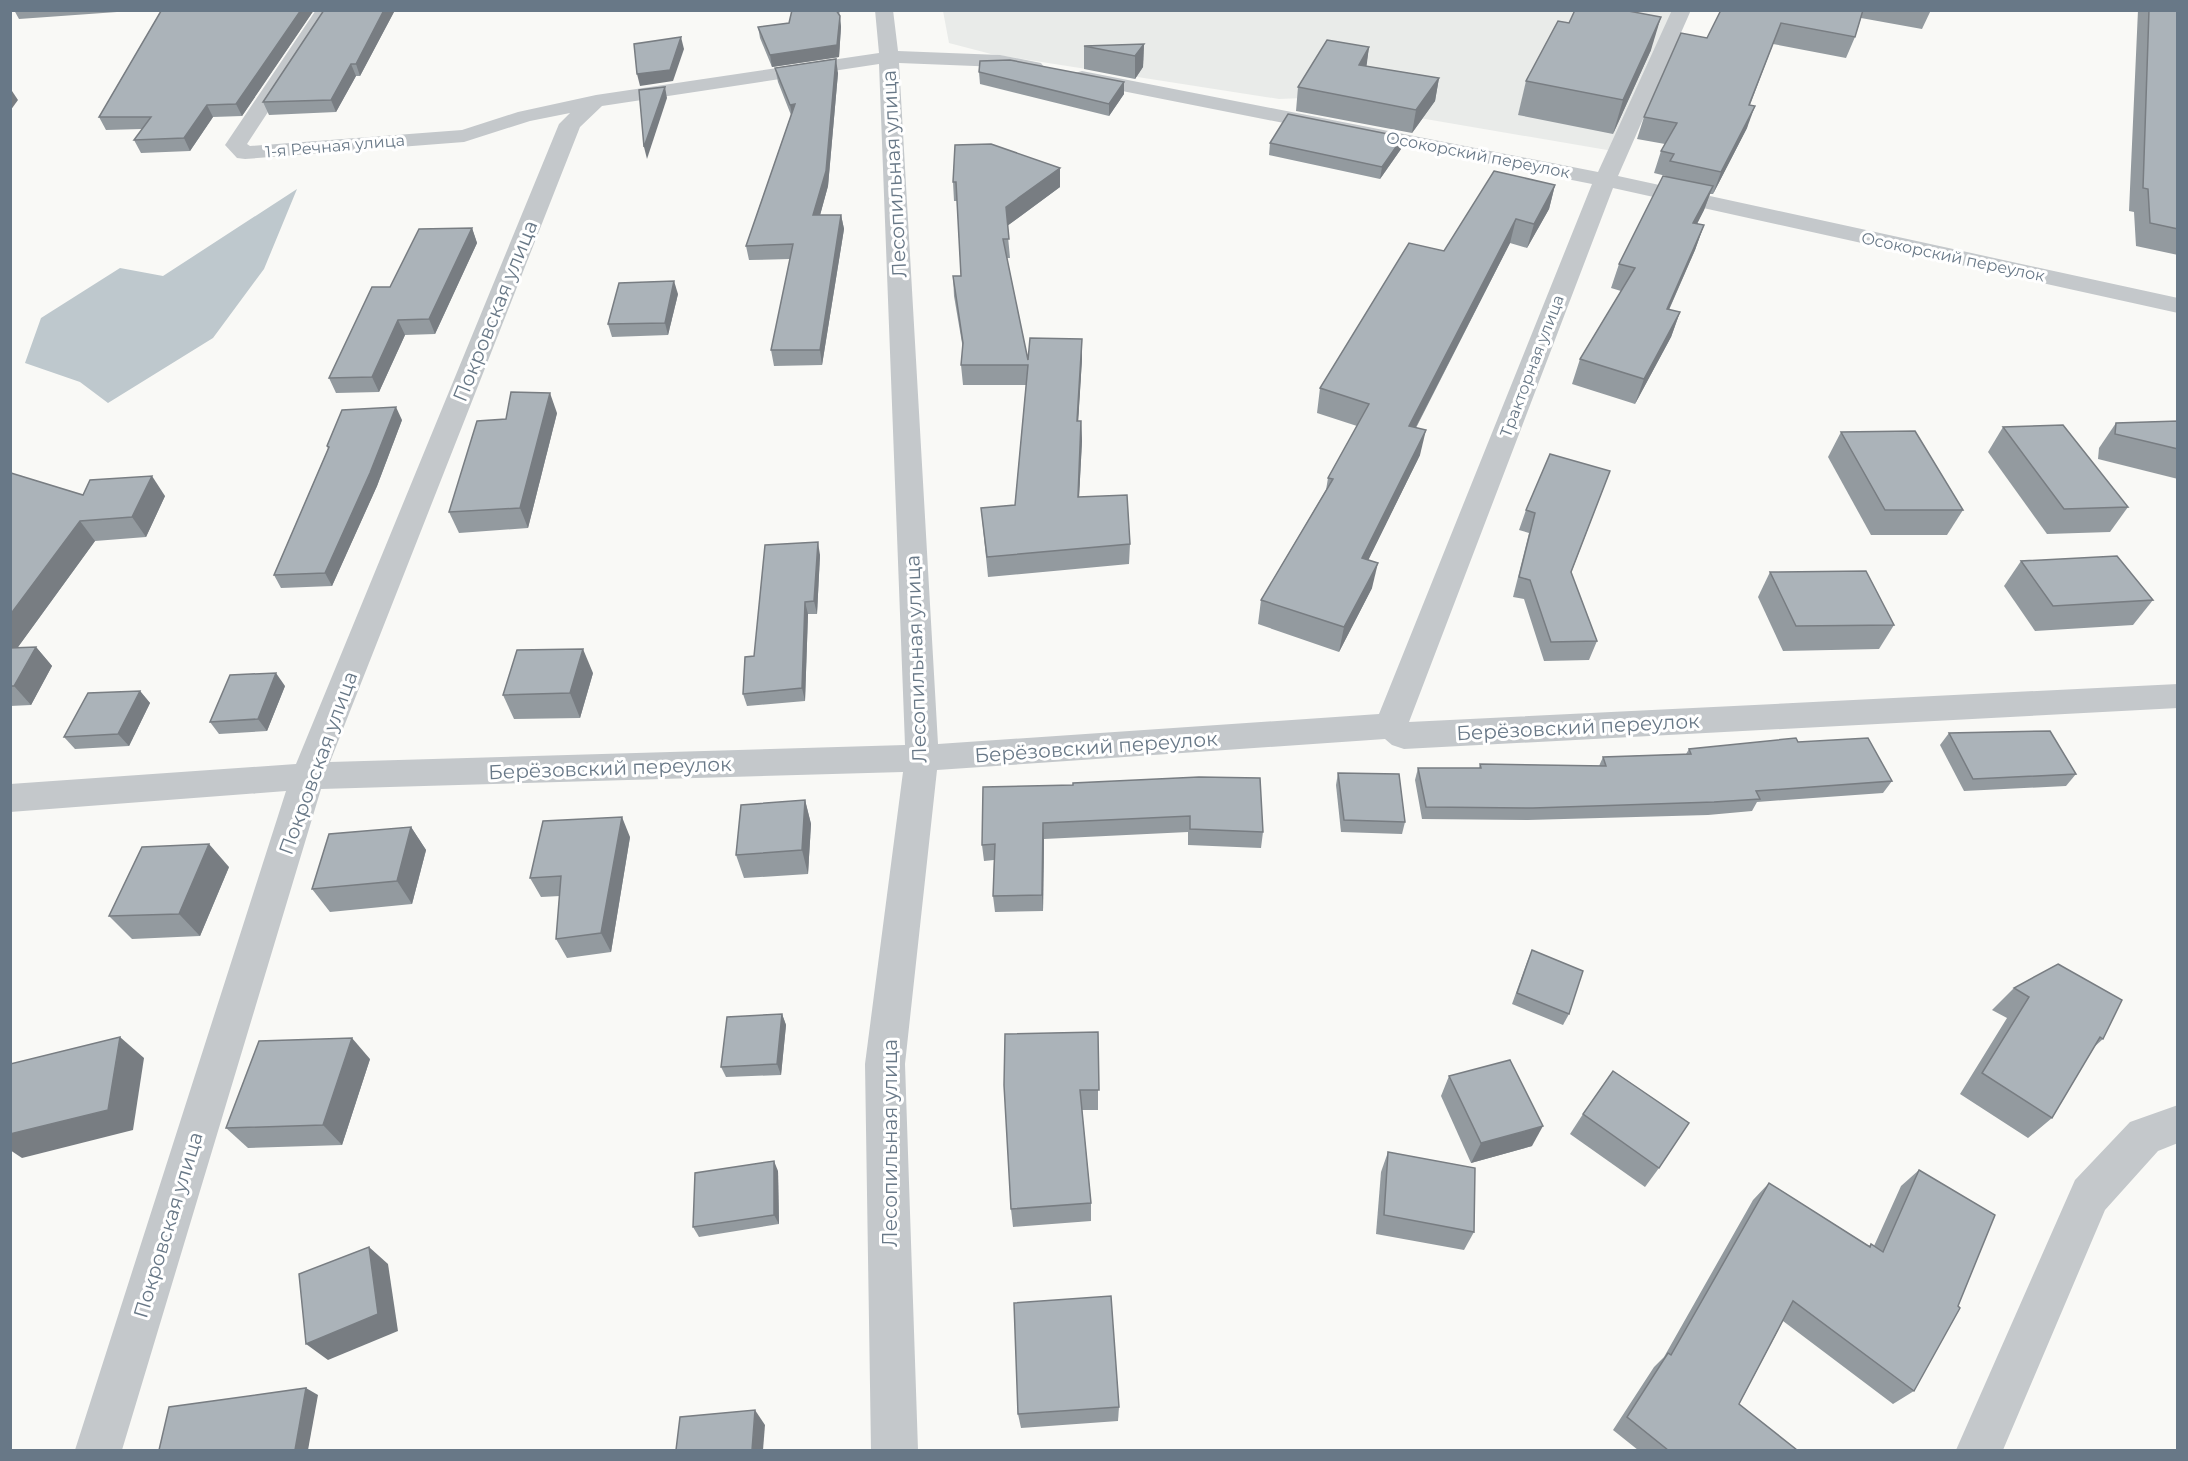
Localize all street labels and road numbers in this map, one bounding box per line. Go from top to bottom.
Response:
street label: Лесопильная улица [877,70,911,278]
street label: Осокорский переулок [1384,128,1572,182]
street label: 1-я Речная улица [264,130,406,162]
street label: Покровская улица [448,217,542,405]
street label: Осокорский переулок [1860,228,2047,286]
street label: Тракторная улица [1496,292,1568,440]
street label: Лесопильная улица [900,555,932,763]
street label: Покровская улица [274,668,362,858]
street label: Берёзовский переулок [1456,709,1701,745]
street label: Берёзовский переулок [974,727,1219,767]
street label: Берёзовский переулок [488,752,733,784]
street label: Лесопильная улица [878,1039,902,1247]
street label: Покровская улица [128,1129,208,1321]

